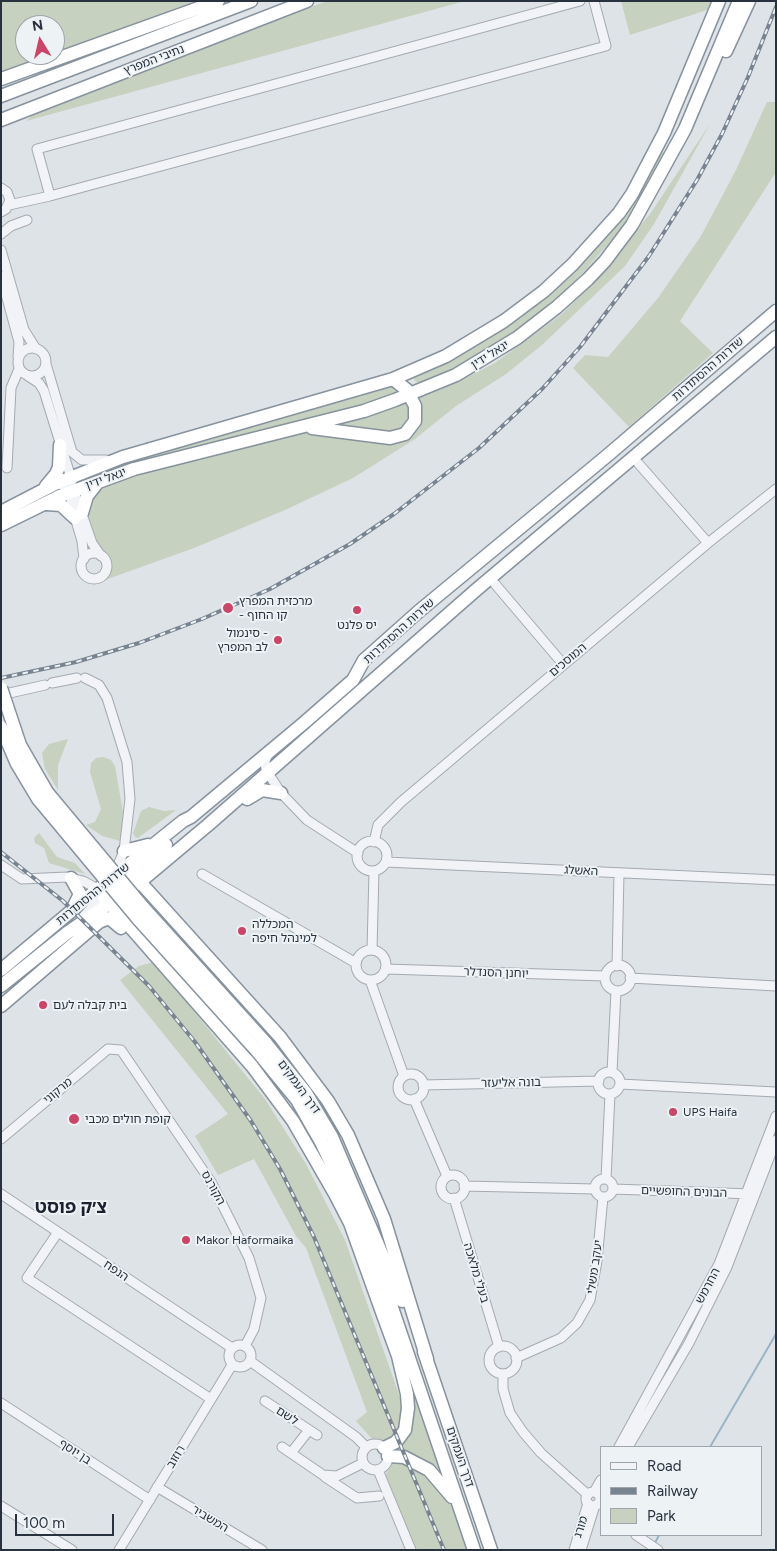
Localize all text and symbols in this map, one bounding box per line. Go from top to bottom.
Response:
north arrow [15,15,65,65]
text: N [31,16,44,35]
street label: נתיבי המפרץ [122,42,186,78]
street label: שדרות ההסתדרות [669,334,747,404]
street label: יגאל ידין [468,338,512,372]
street label: יגאל ידין [84,465,128,493]
place label: מרכזית המפרץ - קו החוף [239,594,313,622]
street label: שדרות ההסתדרות [361,595,437,667]
marker: מרכזית המפרץ - קו החוף [221,601,235,615]
marker: יס פלנט [351,604,363,616]
place label: יס פלנט [337,618,377,632]
place label: סינמול - לב המפרץ [217,626,268,654]
marker: סינמול - לב המפרץ [272,634,284,646]
street label: המוסכים [546,640,590,680]
street label: שדרות ההסתדרות [53,860,133,928]
street label: האשלג [563,863,599,879]
place label: המכללה למינהל חיפה [252,917,317,945]
marker: המכללה למינהל חיפה [236,925,248,937]
street label: יוחנן הסנדלר [463,965,529,981]
place label: בית קבלה לעם [53,998,127,1012]
marker: בית קבלה לעם [37,999,49,1011]
street label: דרך העמקים [275,1057,323,1117]
street label: מרקוני [41,1075,75,1107]
street label: בונה אליעזר [481,1075,541,1091]
place label: UPS Haifa [683,1105,737,1119]
marker: UPS Haifa [667,1106,679,1118]
marker: קופת חולים מכבי [67,1112,81,1126]
place label: קופת חולים מכבי [85,1112,171,1126]
street label: הקורנס [198,1168,228,1208]
street label: הבונים החופשיים [641,1183,727,1201]
district label: צ׳ק פוסט [35,1197,107,1219]
place label: Makor Haformaika [196,1233,293,1247]
marker: Makor Haformaika [180,1234,192,1246]
street label: יעקב משלי [584,1239,606,1295]
street label: בעלי מלאכה [460,1241,492,1305]
street label: הנפח [101,1257,131,1285]
street label: החרמש [693,1266,723,1306]
street label: לשם [273,1404,301,1428]
street label: דרך העמקים [443,1425,477,1489]
street label: בן יוסף [56,1436,94,1468]
street label: רוזוב [164,1443,188,1471]
legend [600,1446,762,1536]
text: Road [647,1457,682,1475]
text: Railway [647,1482,698,1500]
street label: המשביר [189,1502,231,1536]
scale bar [18,1504,116,1536]
text: Park [647,1507,676,1525]
text: 100 m [23,1514,65,1532]
street label: מורג [571,1514,591,1540]

